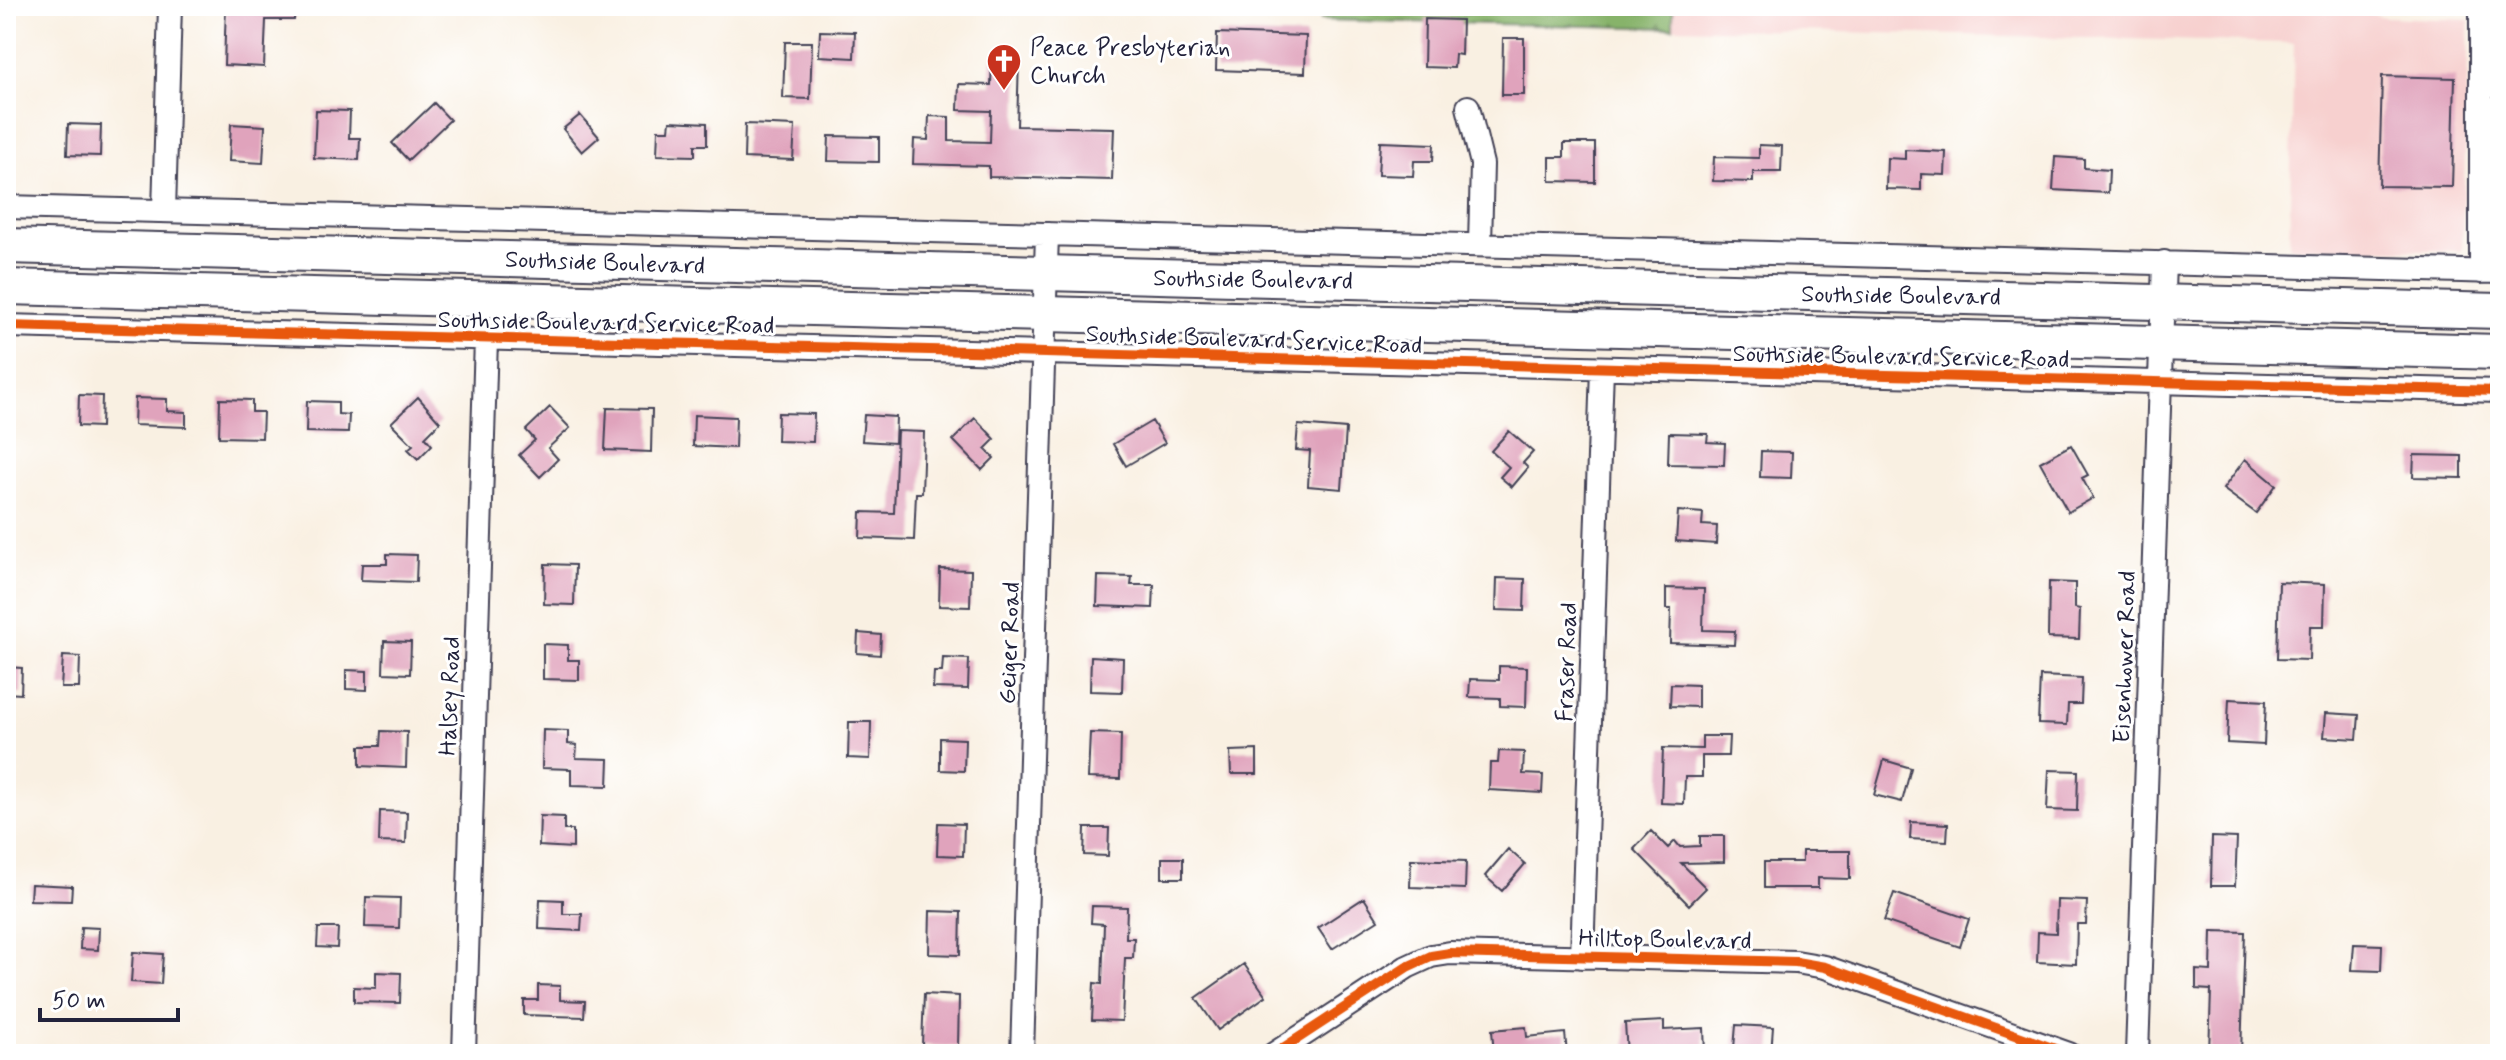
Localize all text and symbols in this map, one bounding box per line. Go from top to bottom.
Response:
place label: Peace Presbyterian Church [1030,33,1230,92]
church icon: Peace Presbyterian Church [985,42,1023,92]
street label: Southside Boulevard [504,245,705,282]
street label: Southside Boulevard [1153,263,1353,298]
street label: Southside Boulevard [1801,279,2001,314]
street label: Southside Boulevard Service Road [437,305,775,342]
street label: Southside Boulevard Service Road [1085,319,1423,362]
street label: Southside Boulevard Service Road [1732,339,2070,376]
street label: Eisenhower Road [2107,570,2144,744]
street label: Geiger Road [993,581,1028,705]
street label: Fraser Road [1550,602,1585,722]
street label: Halsey Road [433,636,468,756]
street label: Hilltop Boulevard [1578,923,1752,958]
scale bar [40,972,178,1022]
text: 50 m [52,986,106,1017]

